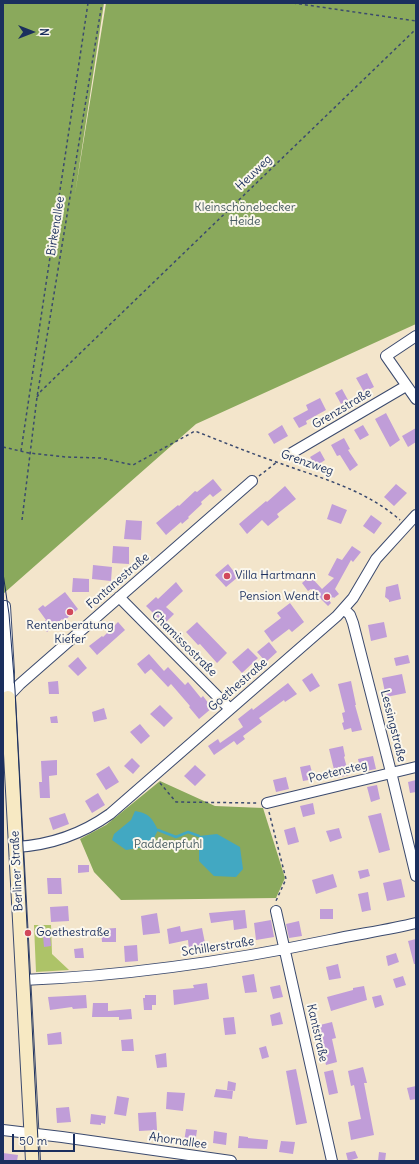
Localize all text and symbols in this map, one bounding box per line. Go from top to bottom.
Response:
north arrow [12,12,52,52]
text: N [37,28,51,36]
street label: Heuweg [233,152,275,194]
street label: Birkenallee [44,195,68,257]
park label: Kleinschönebecker Heide [194,201,296,229]
street label: Grenzstraße [310,386,374,432]
street label: Grenzweg [279,447,335,479]
street label: Fontanestraße [84,550,152,612]
place label: Villa Hartmann [235,569,316,583]
marker: Villa Hartmann [222,571,232,581]
place label: Pension Wendt [239,590,319,604]
marker: Pension Wendt [322,592,332,602]
marker: Rentenberatung Kiefer [65,607,75,617]
street label: Chamissostraße [148,608,220,680]
place label: Rentenberatung Kiefer [26,619,114,647]
street label: Goethestraße [206,655,270,715]
street label: Lessingstraße [377,688,409,764]
street label: Poetensteg [307,758,369,786]
street label: Berliner Straße [8,830,26,912]
park label: Paddenpfuhl [134,838,202,852]
place label: Goethestraße [36,926,109,940]
marker: Goethestraße [23,928,33,938]
street label: Schillerstraße [181,934,255,960]
street label: Kantstraße [303,1003,331,1063]
scale bar [14,1126,77,1152]
street label: Ahornallee [148,1130,208,1152]
text: 50 m [19,1133,47,1148]

